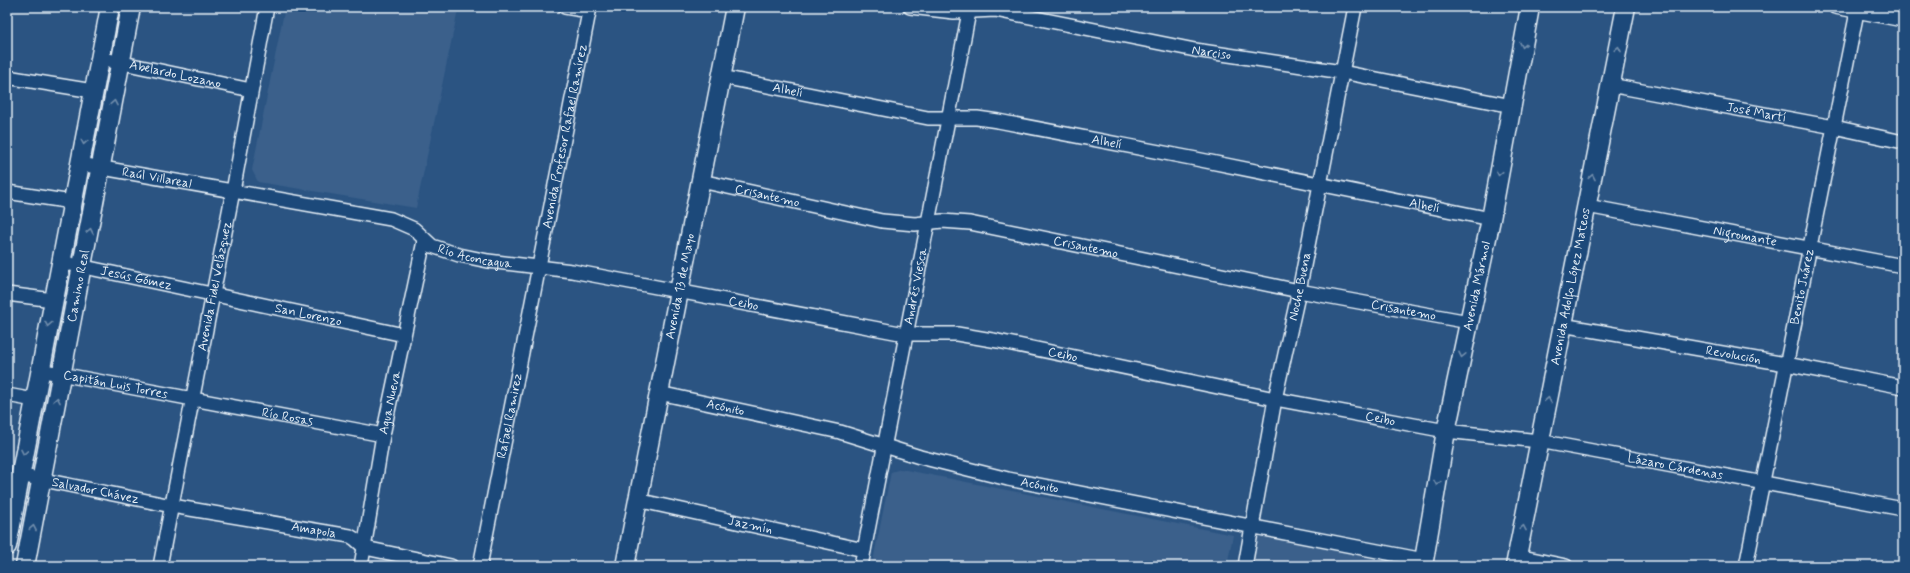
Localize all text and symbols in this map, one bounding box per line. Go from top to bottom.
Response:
street label: Narciso [1191,41,1232,64]
one-way arrow [1519,42,1528,48]
street label: Avenida Profesor Rafael Ramírez [538,43,591,230]
one-way arrow [1613,46,1621,52]
street label: Abelardo Lozano [128,56,223,92]
street label: Alhelí [771,79,804,101]
street label: José Martí [1725,99,1788,126]
one-way arrow [109,100,118,107]
street label: Alhelí [1090,131,1123,153]
one-way arrow [80,138,89,145]
street label: Raúl Villareal [121,163,193,192]
one-way arrow [1495,170,1504,176]
one-way arrow [1588,173,1596,180]
street label: Crisantemo [733,180,802,211]
street label: Alhelí [1408,194,1441,217]
street label: Avenida Adolfo López Mateos [1547,206,1594,367]
street label: Avenida Fidel Velázquez [194,220,235,352]
street label: Nigromante [1712,222,1778,250]
one-way arrow [85,228,93,234]
street label: Avenida 13 de Mayo [661,232,699,341]
street label: Crisantemo [1052,232,1120,262]
street label: Río Aconcagua [436,240,513,272]
street label: Avenida Mármol [1459,240,1495,332]
street label: Andrés Viesca [900,246,931,326]
street label: Benito Juárez [1786,247,1818,326]
street label: Camino Real [63,248,93,324]
street label: Noche Buena [1284,250,1315,322]
street label: Jesús Gómez [99,262,174,294]
street label: Ceibo [727,292,760,315]
street label: Crisantemo [1370,296,1438,324]
street label: San Lorenzo [273,299,344,330]
one-way arrow [44,321,53,327]
street label: Revolución [1704,342,1762,368]
street label: Ceibo [1046,343,1080,366]
one-way arrow [1459,352,1467,359]
street label: Capitán Luis Torres [62,366,170,403]
street label: Agua Nueva [375,369,405,436]
street label: Rafael Ramirez [493,371,526,460]
street label: Acónito [705,395,746,420]
one-way arrow [52,397,60,403]
one-way arrow [1543,397,1551,403]
street label: Río Rosas [261,404,315,430]
street label: Ceibo [1364,408,1397,430]
one-way arrow [20,449,28,455]
street label: Lázaro Cárdenas [1626,449,1725,484]
street label: Salvador Chávez [50,473,141,508]
street label: Acónito [1019,473,1060,497]
one-way arrow [1433,480,1442,486]
street label: Jazmín [726,512,774,538]
street label: Amapola [290,518,338,542]
one-way arrow [28,525,36,531]
one-way arrow [1518,525,1527,531]

